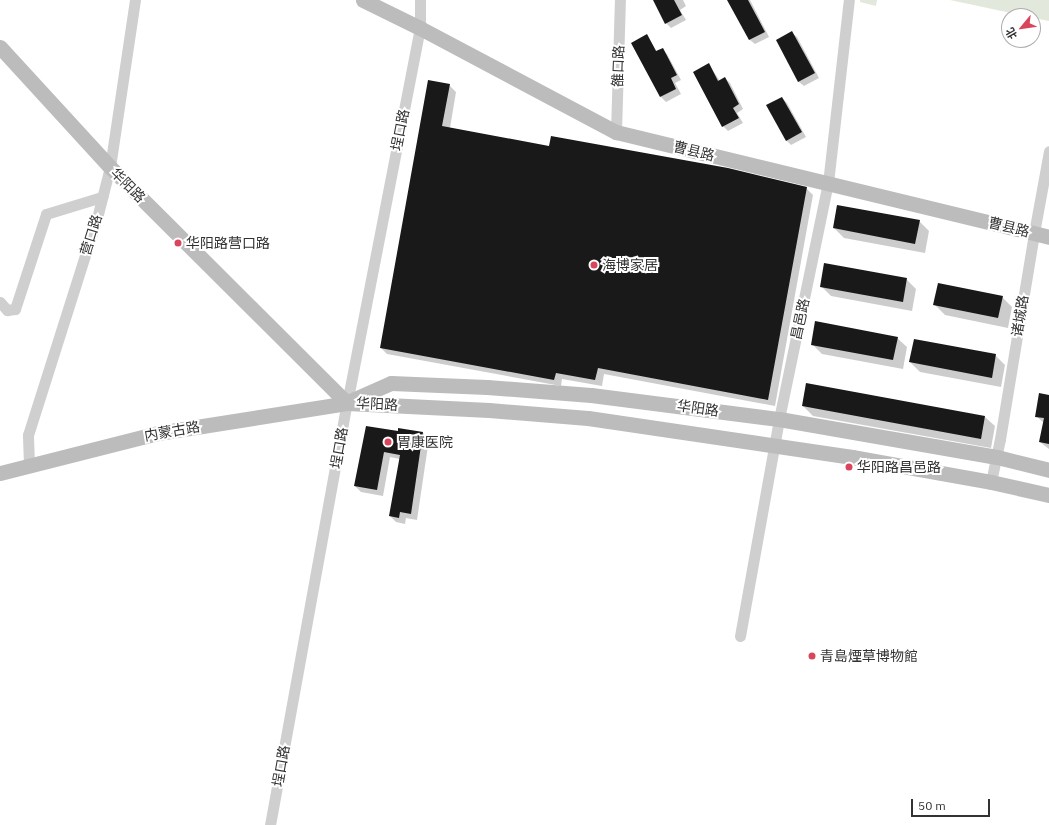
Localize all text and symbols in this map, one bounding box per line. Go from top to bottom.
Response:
north arrow [1001,8,1041,48]
text: 北 [1003,25,1020,42]
street label: 雒口路 [609,45,627,87]
street label: 埕口路 [388,108,412,152]
street label: 曹县路 [672,138,716,164]
street label: 华阳路 [107,164,149,206]
street label: 营口路 [77,212,105,258]
street label: 曹县路 [987,214,1031,240]
place label: 华阳路营口路 [186,235,270,251]
marker: 华阳路营口路 [173,238,183,248]
place label: 海博家居 [602,257,658,273]
marker: 海博家居 [589,260,599,270]
street label: 诸城路 [1008,294,1032,338]
street label: 昌邑路 [787,297,813,341]
street label: 华阳路 [356,395,398,413]
street label: 华阳路 [676,397,720,419]
street label: 内蒙古路 [143,418,201,444]
street label: 埕口路 [327,426,351,470]
place label: 胃康医院 [397,434,453,450]
marker: 胃康医院 [382,436,394,448]
place label: 华阳路昌邑路 [857,459,941,475]
marker: 华阳路昌邑路 [844,462,854,472]
place label: 青島煙草博物館 [820,648,918,664]
marker: 青島煙草博物館 [807,651,817,661]
street label: 埕口路 [269,744,293,788]
scale bar [913,791,992,817]
text: 50 m [918,798,946,813]

